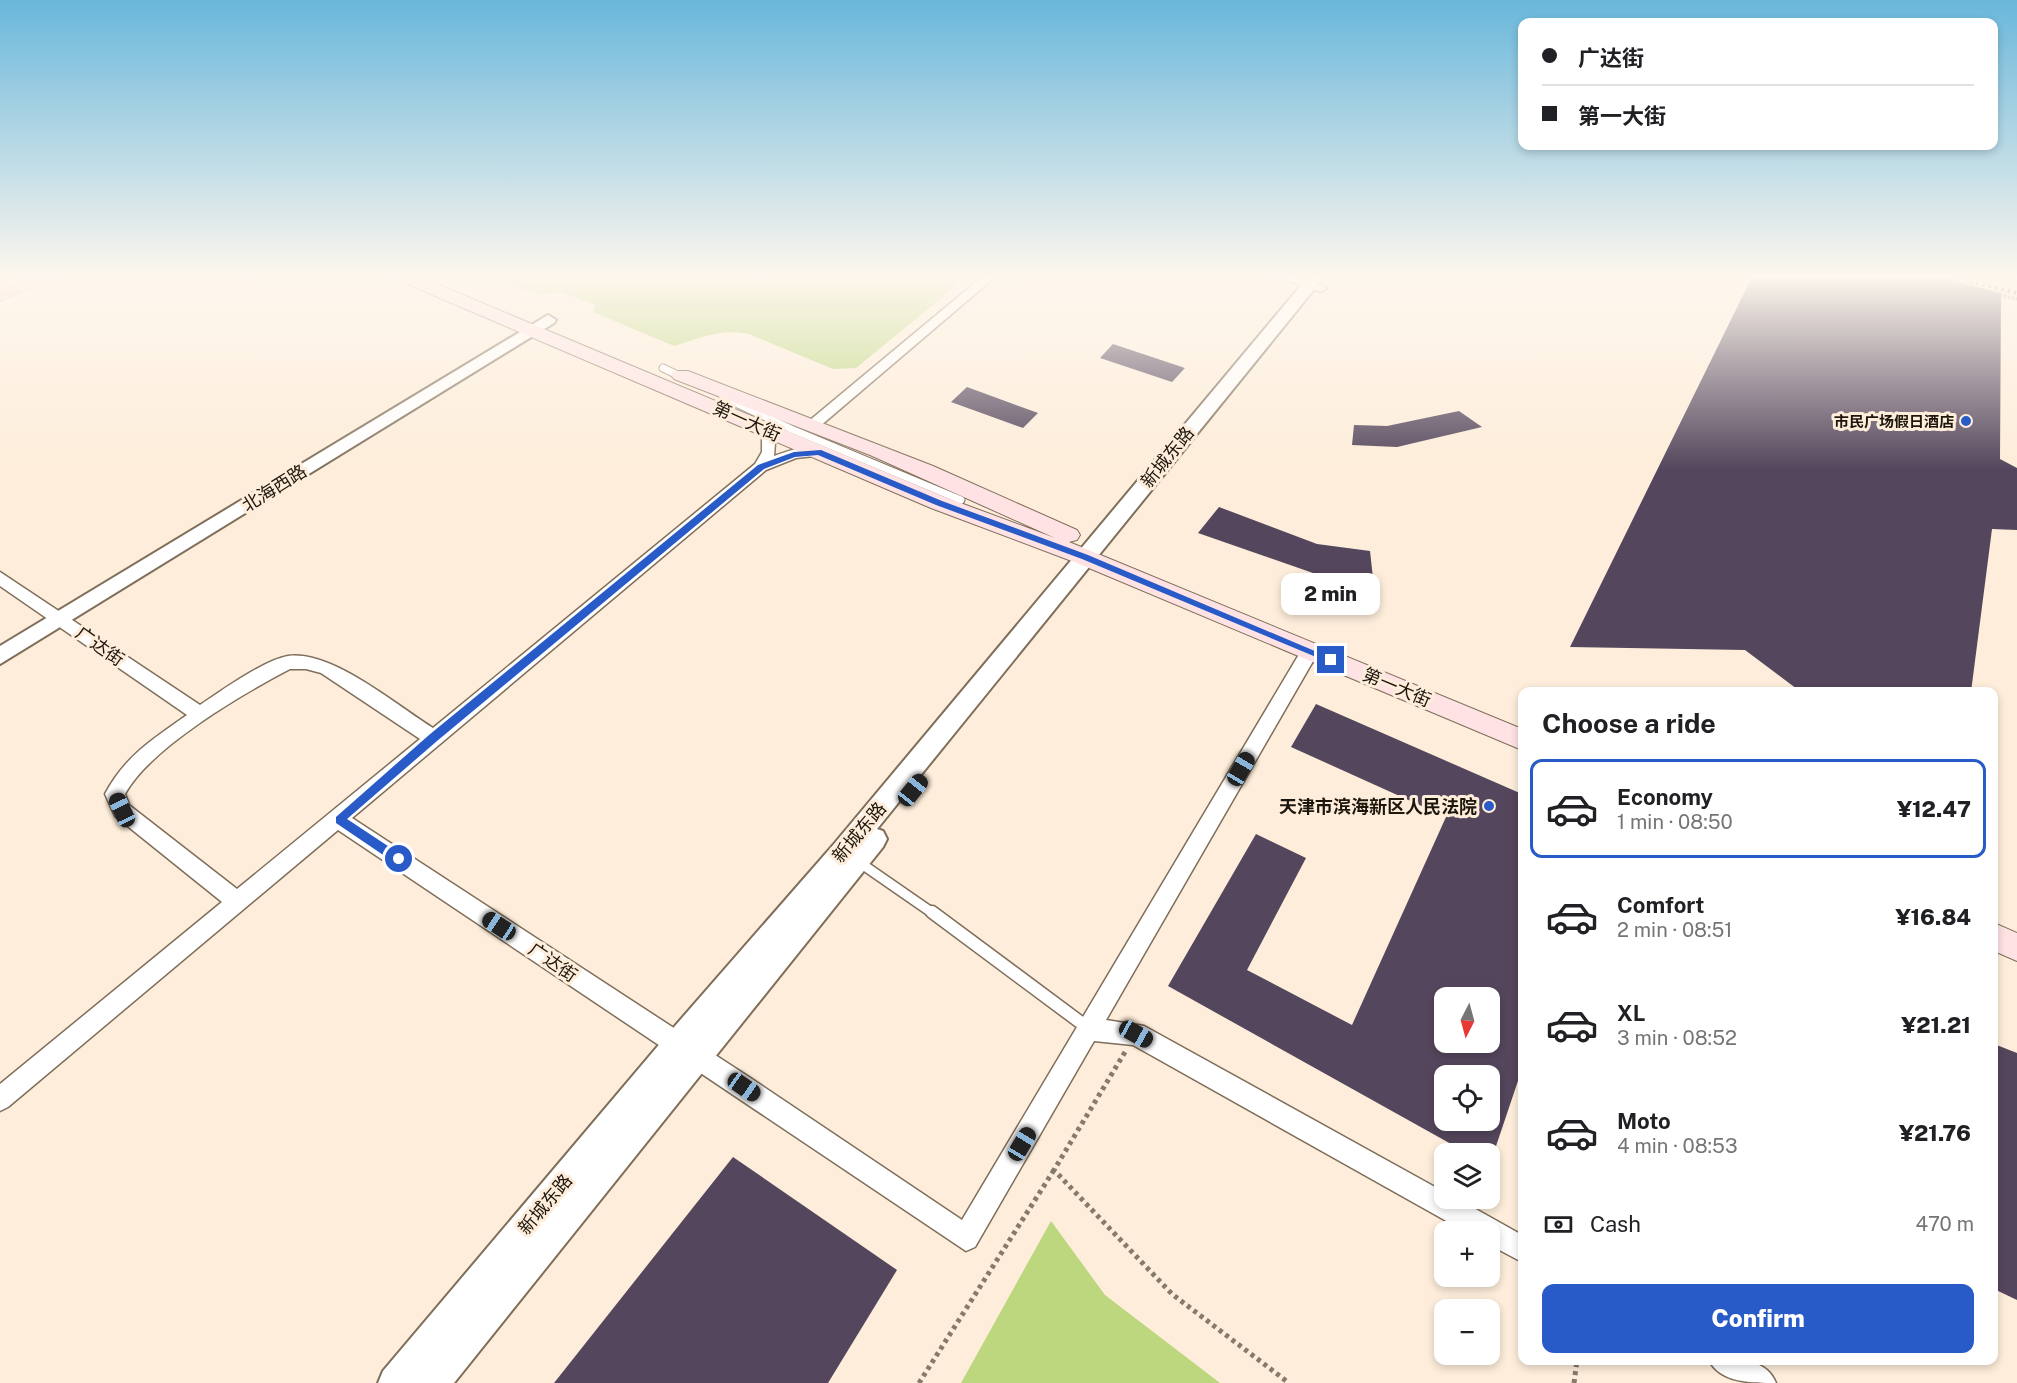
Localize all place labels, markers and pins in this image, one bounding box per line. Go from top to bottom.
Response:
place label: 市民广场假日酒店 [1834,413,1954,430]
marker: 市民广场假日酒店 [1959,414,1973,428]
place label: 天津市滨海新区人民法院 [1279,796,1477,817]
marker: 天津市滨海新区人民法院 [1482,799,1496,813]

